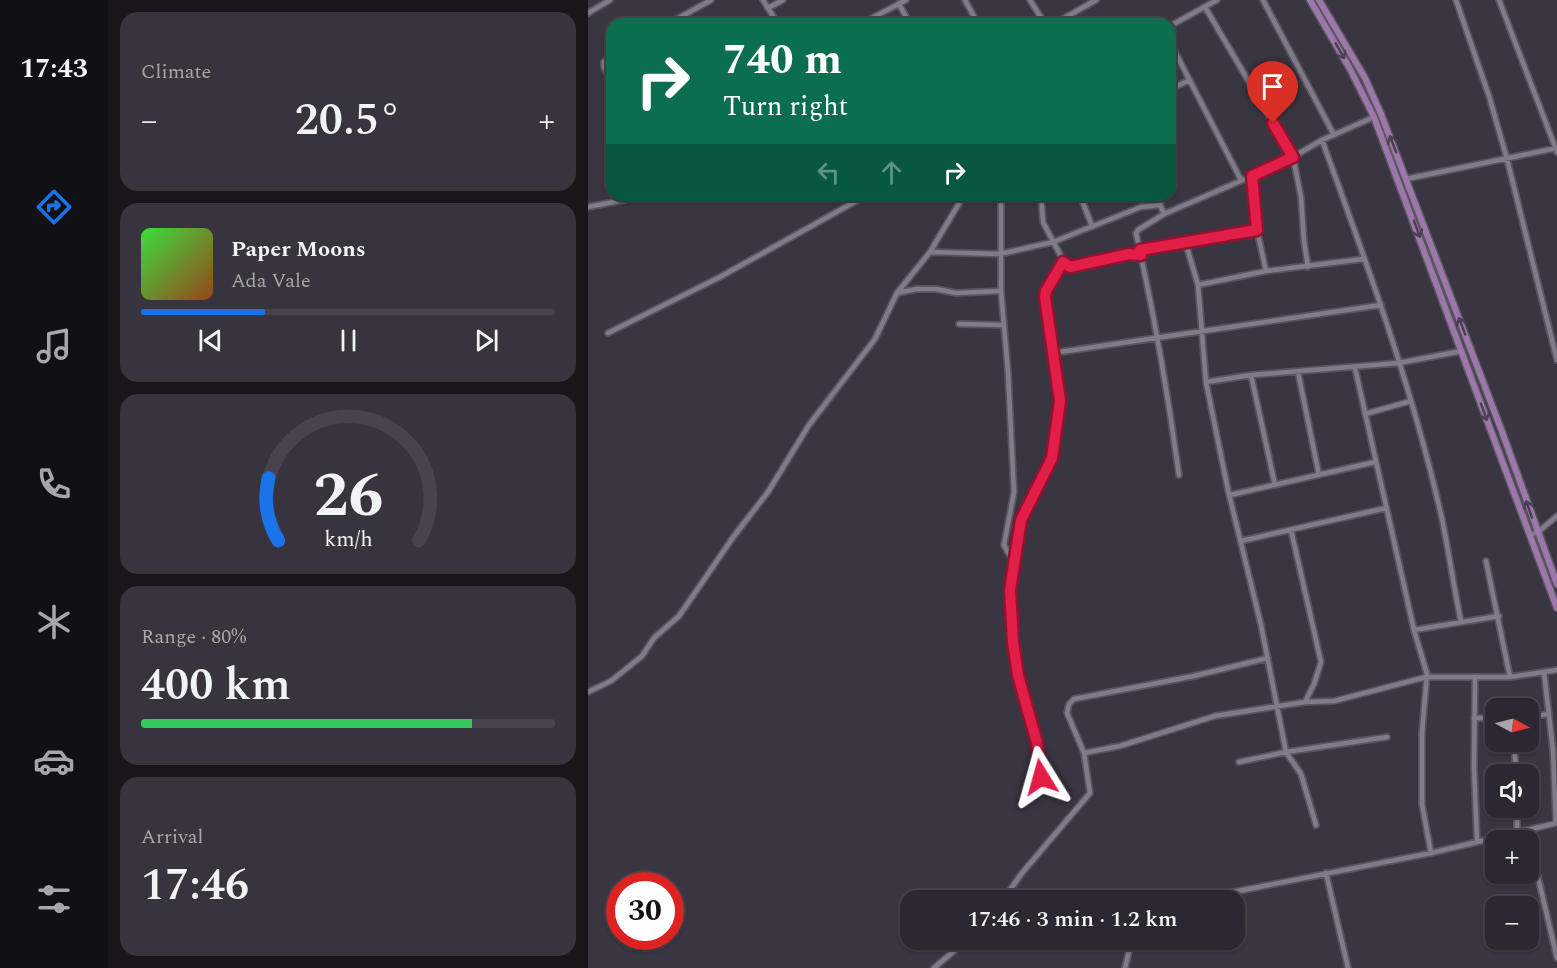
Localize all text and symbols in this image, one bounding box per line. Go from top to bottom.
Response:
text: 740 m [723,29,842,92]
icon: right [624,42,702,120]
one-way arrow [1334,42,1346,59]
text: 17:43 [20,48,88,90]
text: Climate [141,57,211,87]
pin [1247,61,1298,123]
icon: arrive [1256,70,1289,103]
text: 20.5° [295,86,401,155]
text: Turn right [723,86,848,128]
text: − [141,96,158,146]
text: + [538,96,555,146]
one-way arrow [1386,135,1397,154]
icon: left [812,156,845,189]
icon: ahead [875,156,908,189]
icon: right [938,156,971,189]
icon: directions [33,186,75,228]
one-way arrow [1412,219,1423,238]
text: Paper Moons [231,233,366,266]
text: Ada Vale [231,266,311,296]
one-way arrow [1456,317,1467,336]
icon: previous [194,324,227,357]
icon: pause [332,324,365,357]
icon: next [470,324,503,357]
icon: music [33,325,75,367]
one-way arrow [1480,402,1491,421]
text: 26 [313,449,383,544]
icon: phone [33,463,75,505]
one-way arrow [1523,500,1534,519]
text: km/h [324,523,372,556]
icon: climate [33,601,75,643]
text: Range · 80% [141,622,246,652]
text: 400 km [141,651,291,720]
north arrow [1485,698,1539,752]
map controls [1485,698,1539,950]
icon: car [33,740,75,782]
position arrow [1009,745,1073,809]
button: sound [1485,764,1539,818]
text: Arrival [141,822,203,852]
button: + [1485,830,1539,884]
text: 17:46 [141,851,249,920]
speed limit sign: 30 [606,872,684,950]
icon: filters [33,878,75,920]
button: − [1485,896,1539,950]
text: 17:46 · 3 min · 1.2 km [967,903,1178,936]

